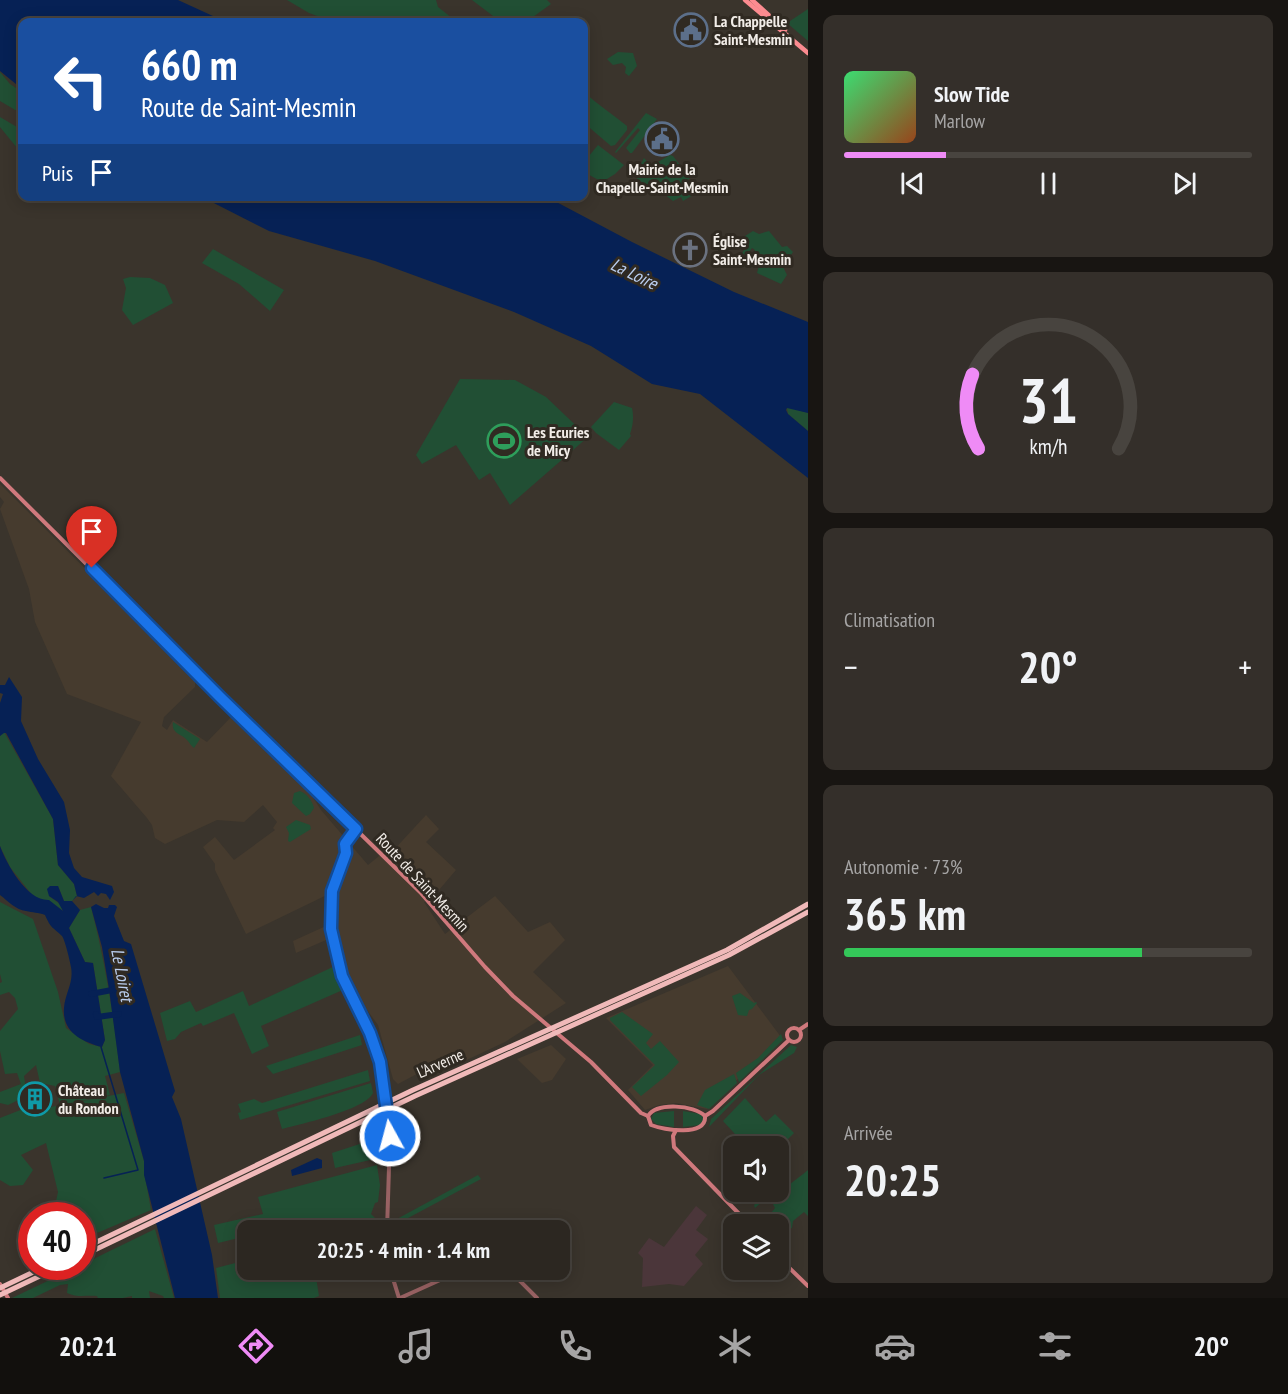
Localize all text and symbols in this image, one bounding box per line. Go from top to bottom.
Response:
place label: La Chappelle Saint-Mesmin [714,11,792,49]
public building icon: La Chappelle Saint-Mesmin [673,12,709,48]
text: 660 m [141,37,238,92]
icon: left [42,42,120,120]
text: Slow Tide [934,80,1010,108]
text: Route de Saint-Mesmin [141,90,356,124]
text: Marlow [934,108,985,134]
public building icon: Mairie de la Chapelle-Saint-Mesmin [644,121,680,157]
icon: arrive [85,156,118,189]
text: Puis [42,159,73,187]
place label: Mairie de la Chapelle-Saint-Mesmin [596,159,728,197]
icon: previous [896,167,929,200]
icon: pause [1032,167,1065,200]
icon: next [1168,167,1201,200]
place label: Église Saint-Mesmin [713,231,791,269]
church icon: Église Saint-Mesmin [672,232,708,268]
water label: La Loire [607,252,663,295]
text: 31 [1018,360,1078,441]
place label: Les Ecuries de Micy [527,422,590,460]
sports icon: Les Ecuries de Micy [486,423,522,459]
text: km/h [1029,433,1067,461]
pin [66,506,117,568]
icon: arrive [75,515,108,548]
text: Climatisation [844,607,935,633]
text: 20° [1018,637,1078,695]
text: − [844,645,858,688]
text: + [1238,645,1252,688]
street label: Route de Saint-Mesmin [372,828,474,936]
text: Autonomie · 73% [844,854,963,880]
text: 365 km [844,884,966,942]
water label: Le Loiret [106,946,139,1005]
street label: L'Arverne [414,1044,466,1082]
place label: Château du Rondon [58,1080,119,1118]
building icon: Château du Rondon [17,1081,53,1117]
position arrow [358,1104,422,1168]
text: Arrivée [844,1120,893,1146]
map controls [723,1136,789,1280]
button: sound [723,1136,789,1202]
text: 20:25 [844,1150,941,1208]
speed limit sign: 40 [18,1202,96,1280]
button: layers [723,1214,789,1280]
text: 20:25 · 4 min · 1.4 km [317,1236,490,1264]
icon: directions [235,1325,277,1367]
icon: music [395,1325,437,1367]
icon: phone [554,1325,596,1367]
icon: climate [714,1325,756,1367]
icon: car [874,1325,916,1367]
icon: filters [1034,1325,1076,1367]
text: 20:21 [59,1329,117,1363]
text: 20° [1193,1329,1229,1363]

